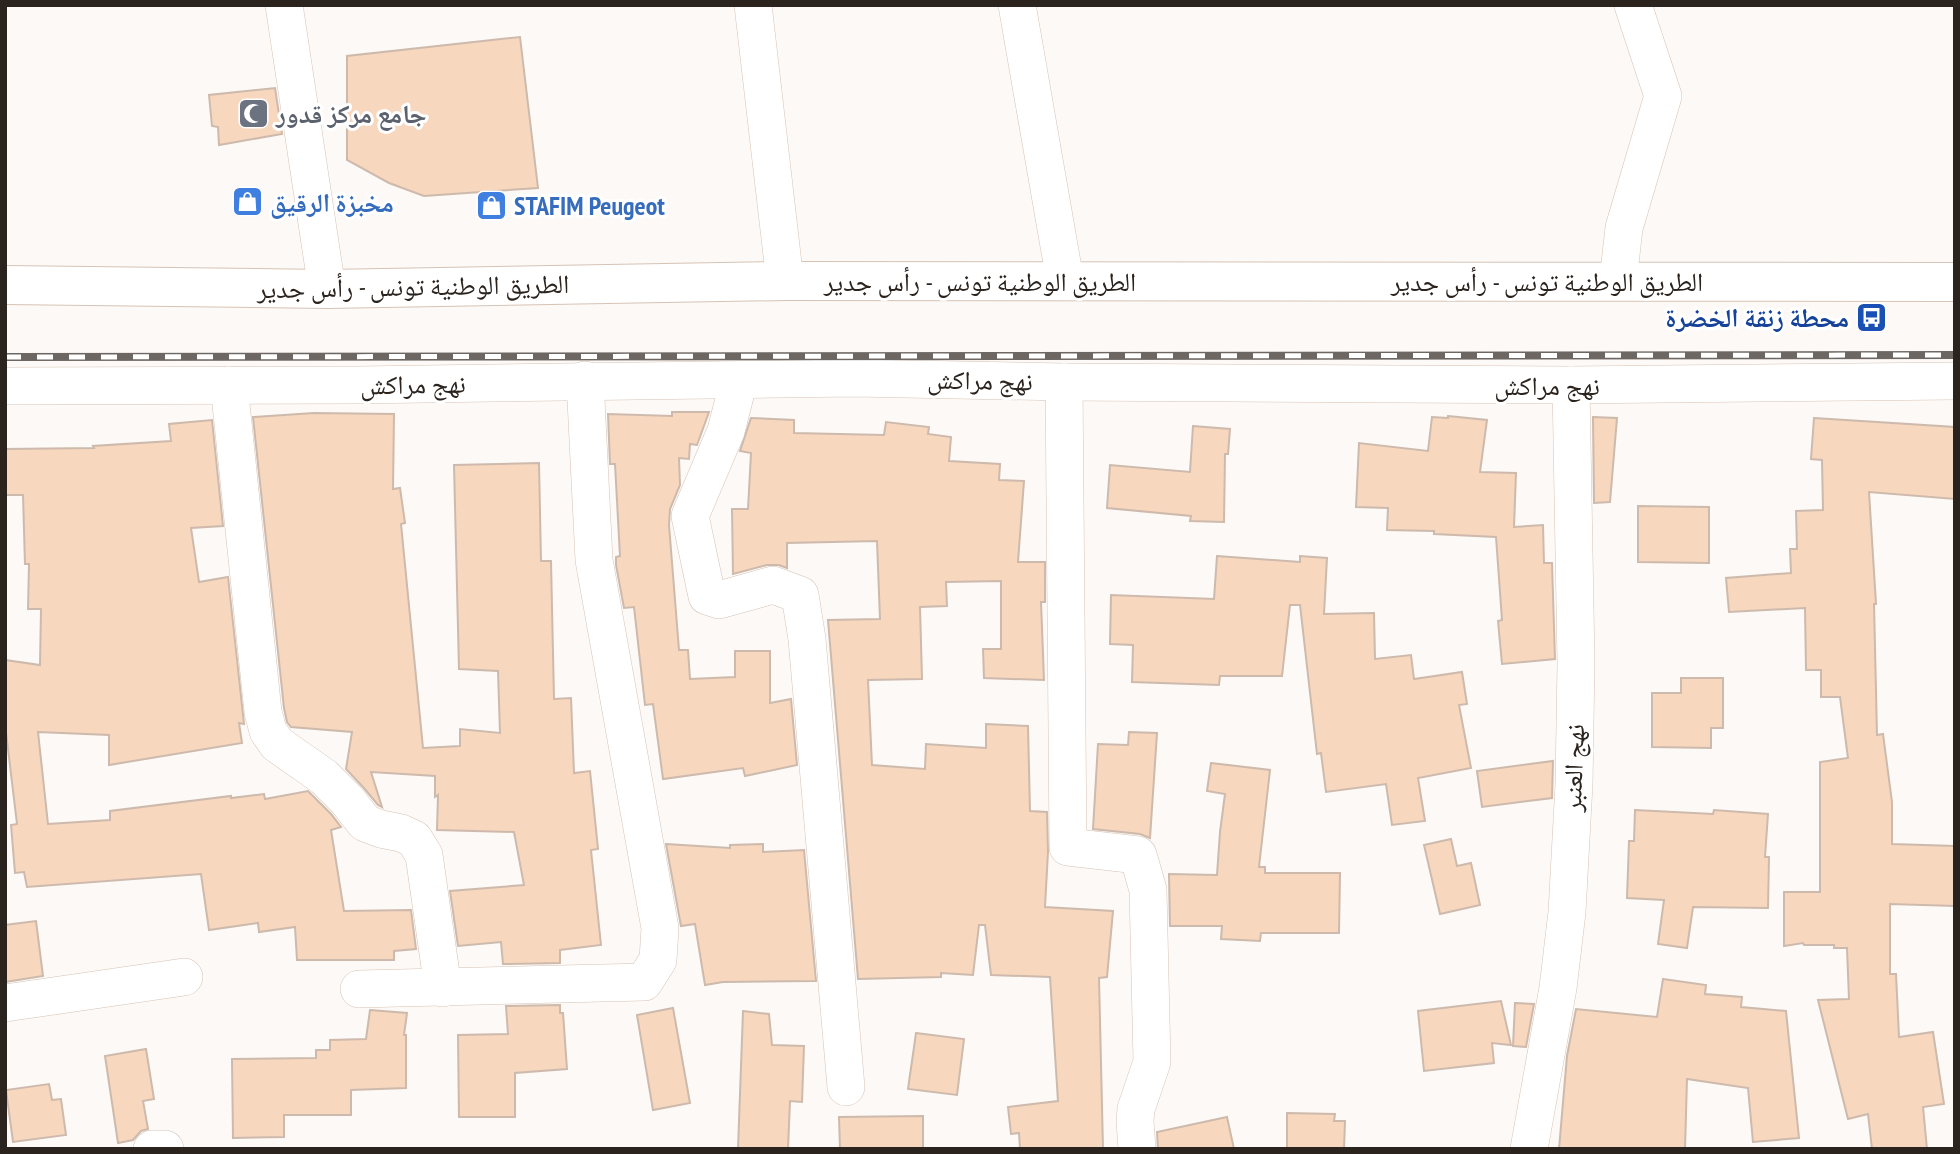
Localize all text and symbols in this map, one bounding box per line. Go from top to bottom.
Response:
mosque icon: جامع مركز قدور [236,96,270,130]
place label: جامع مركز قدور [275,97,427,131]
shop icon: مخبزة الرقيق [230,185,264,219]
place label: مخبزة الرقيق [270,186,394,219]
shop icon: STAFIM Peugeot [474,188,508,222]
place label: STAFIM Peugeot [514,189,665,222]
street label: الطريق الوطنية تونس - رأس جدير [823,265,1136,298]
street label: الطريق الوطنية تونس - رأس جدير [1390,265,1703,298]
street label: الطريق الوطنية تونس - رأس جدير [255,267,570,305]
bus stop icon: محطة زنقة الخضرة [1855,300,1889,334]
place label: محطة زنقة الخضرة [1665,301,1849,334]
street label: نهج مراكش [927,363,1033,398]
street label: نهج مراكش [360,367,466,402]
street label: نهج مراكش [1494,369,1600,403]
street label: نهج العنبر [1555,723,1592,814]

